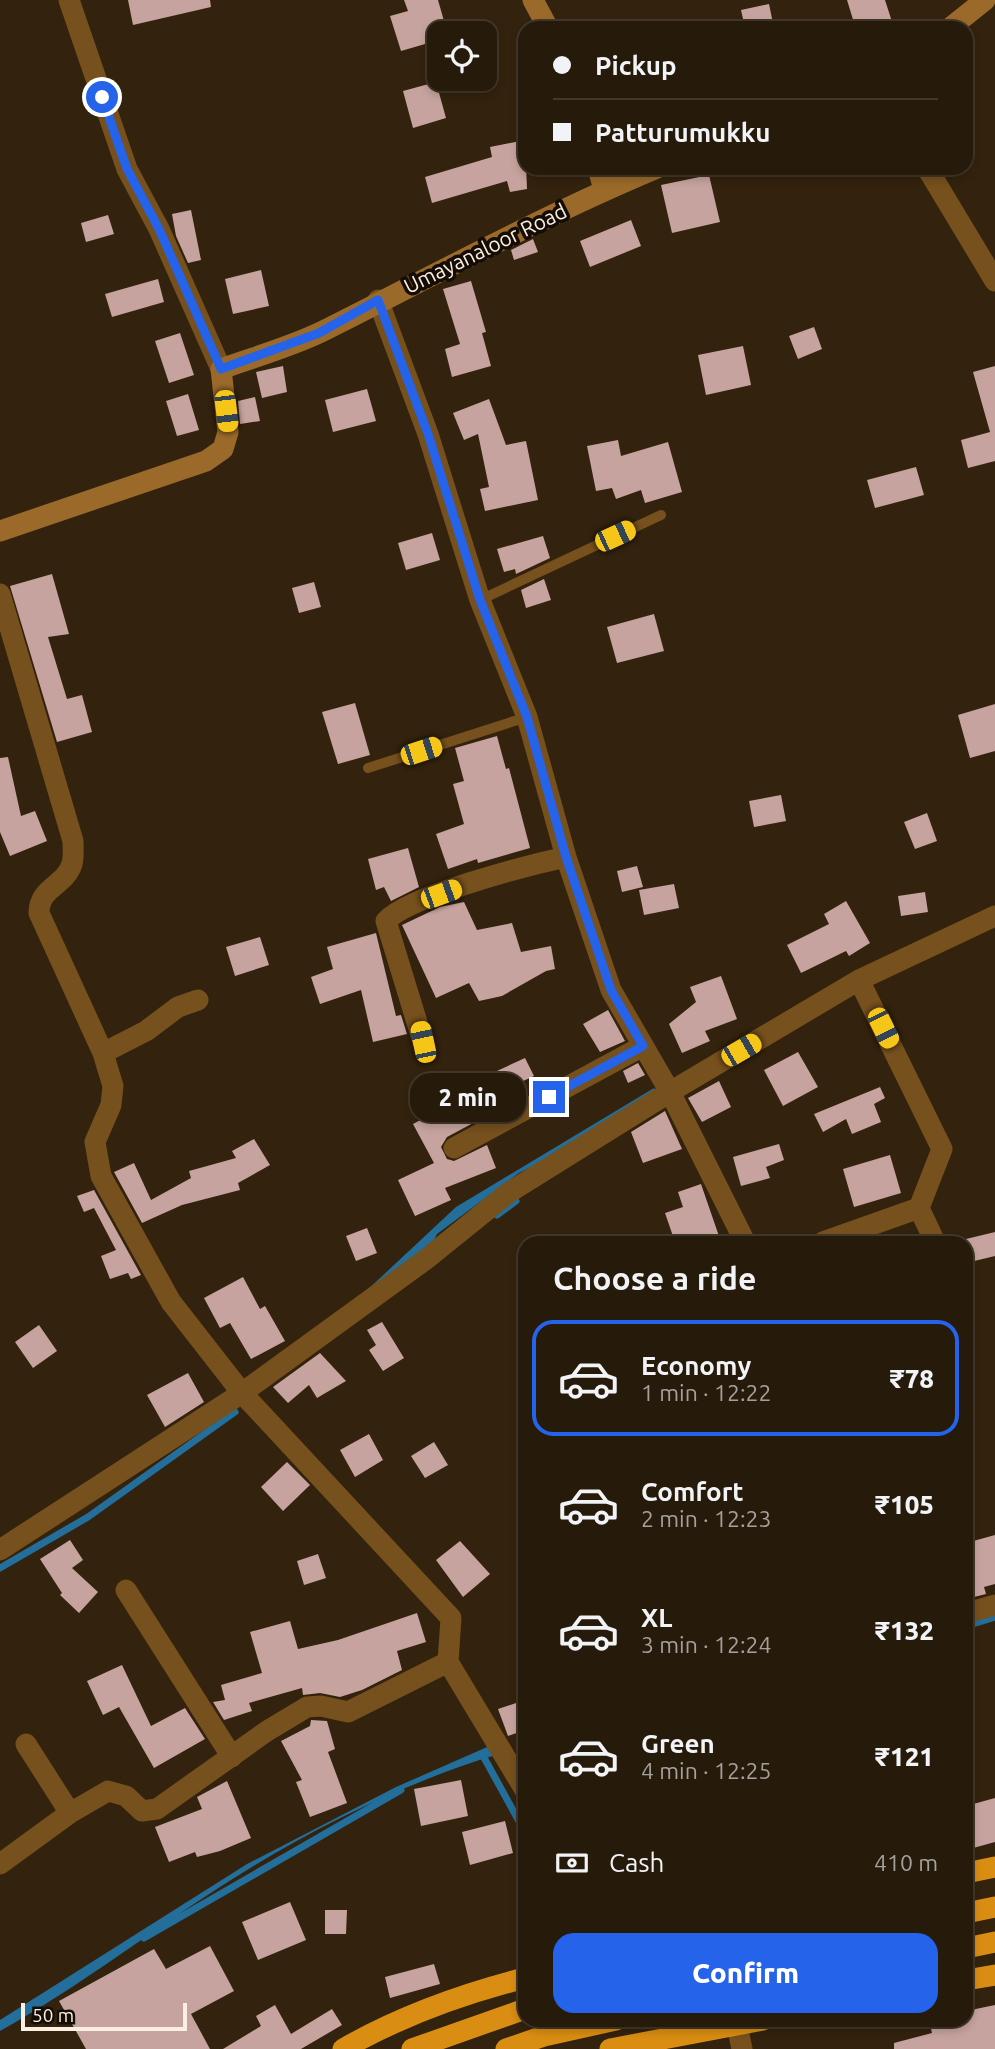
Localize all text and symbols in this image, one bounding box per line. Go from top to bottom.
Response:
map controls [427,21,497,91]
button: locate [427,21,497,91]
text: Pickup [595,51,677,80]
route start [86,81,118,113]
text: Patturumukku [595,118,770,147]
street label: Umayanaloor Road [400,198,570,298]
car [214,389,239,433]
car [592,518,639,554]
car [398,735,445,767]
car [418,877,465,911]
car [865,1005,902,1051]
car [409,1019,438,1065]
car [718,1030,765,1070]
callout: 2 min [409,1072,524,1122]
route end [533,1081,565,1113]
text: 2 min [439,1085,497,1110]
text: Choose a ride [553,1260,756,1296]
icon: car [557,1347,620,1410]
text: Economy [641,1351,751,1380]
text: ₹78 [890,1364,934,1393]
text: 1 min · 12:22 [641,1380,772,1405]
icon: car [557,1473,620,1536]
text: Comfort [641,1477,744,1506]
text: ₹105 [875,1490,934,1519]
text: 2 min · 12:23 [641,1506,772,1531]
icon: car [557,1599,620,1662]
text: XL [641,1603,672,1632]
text: ₹132 [875,1616,934,1645]
text: 3 min · 12:24 [641,1632,772,1657]
icon: car [557,1725,620,1788]
text: Green [641,1729,715,1758]
text: ₹121 [875,1742,934,1771]
text: 4 min · 12:25 [641,1758,772,1783]
icon: cash [553,1844,591,1882]
text: Cash [609,1848,664,1877]
text: 410 m [874,1850,938,1875]
button: Confirm [553,1933,938,2013]
scale bar [21,2000,187,2032]
text: 50 m [32,2004,74,2026]

